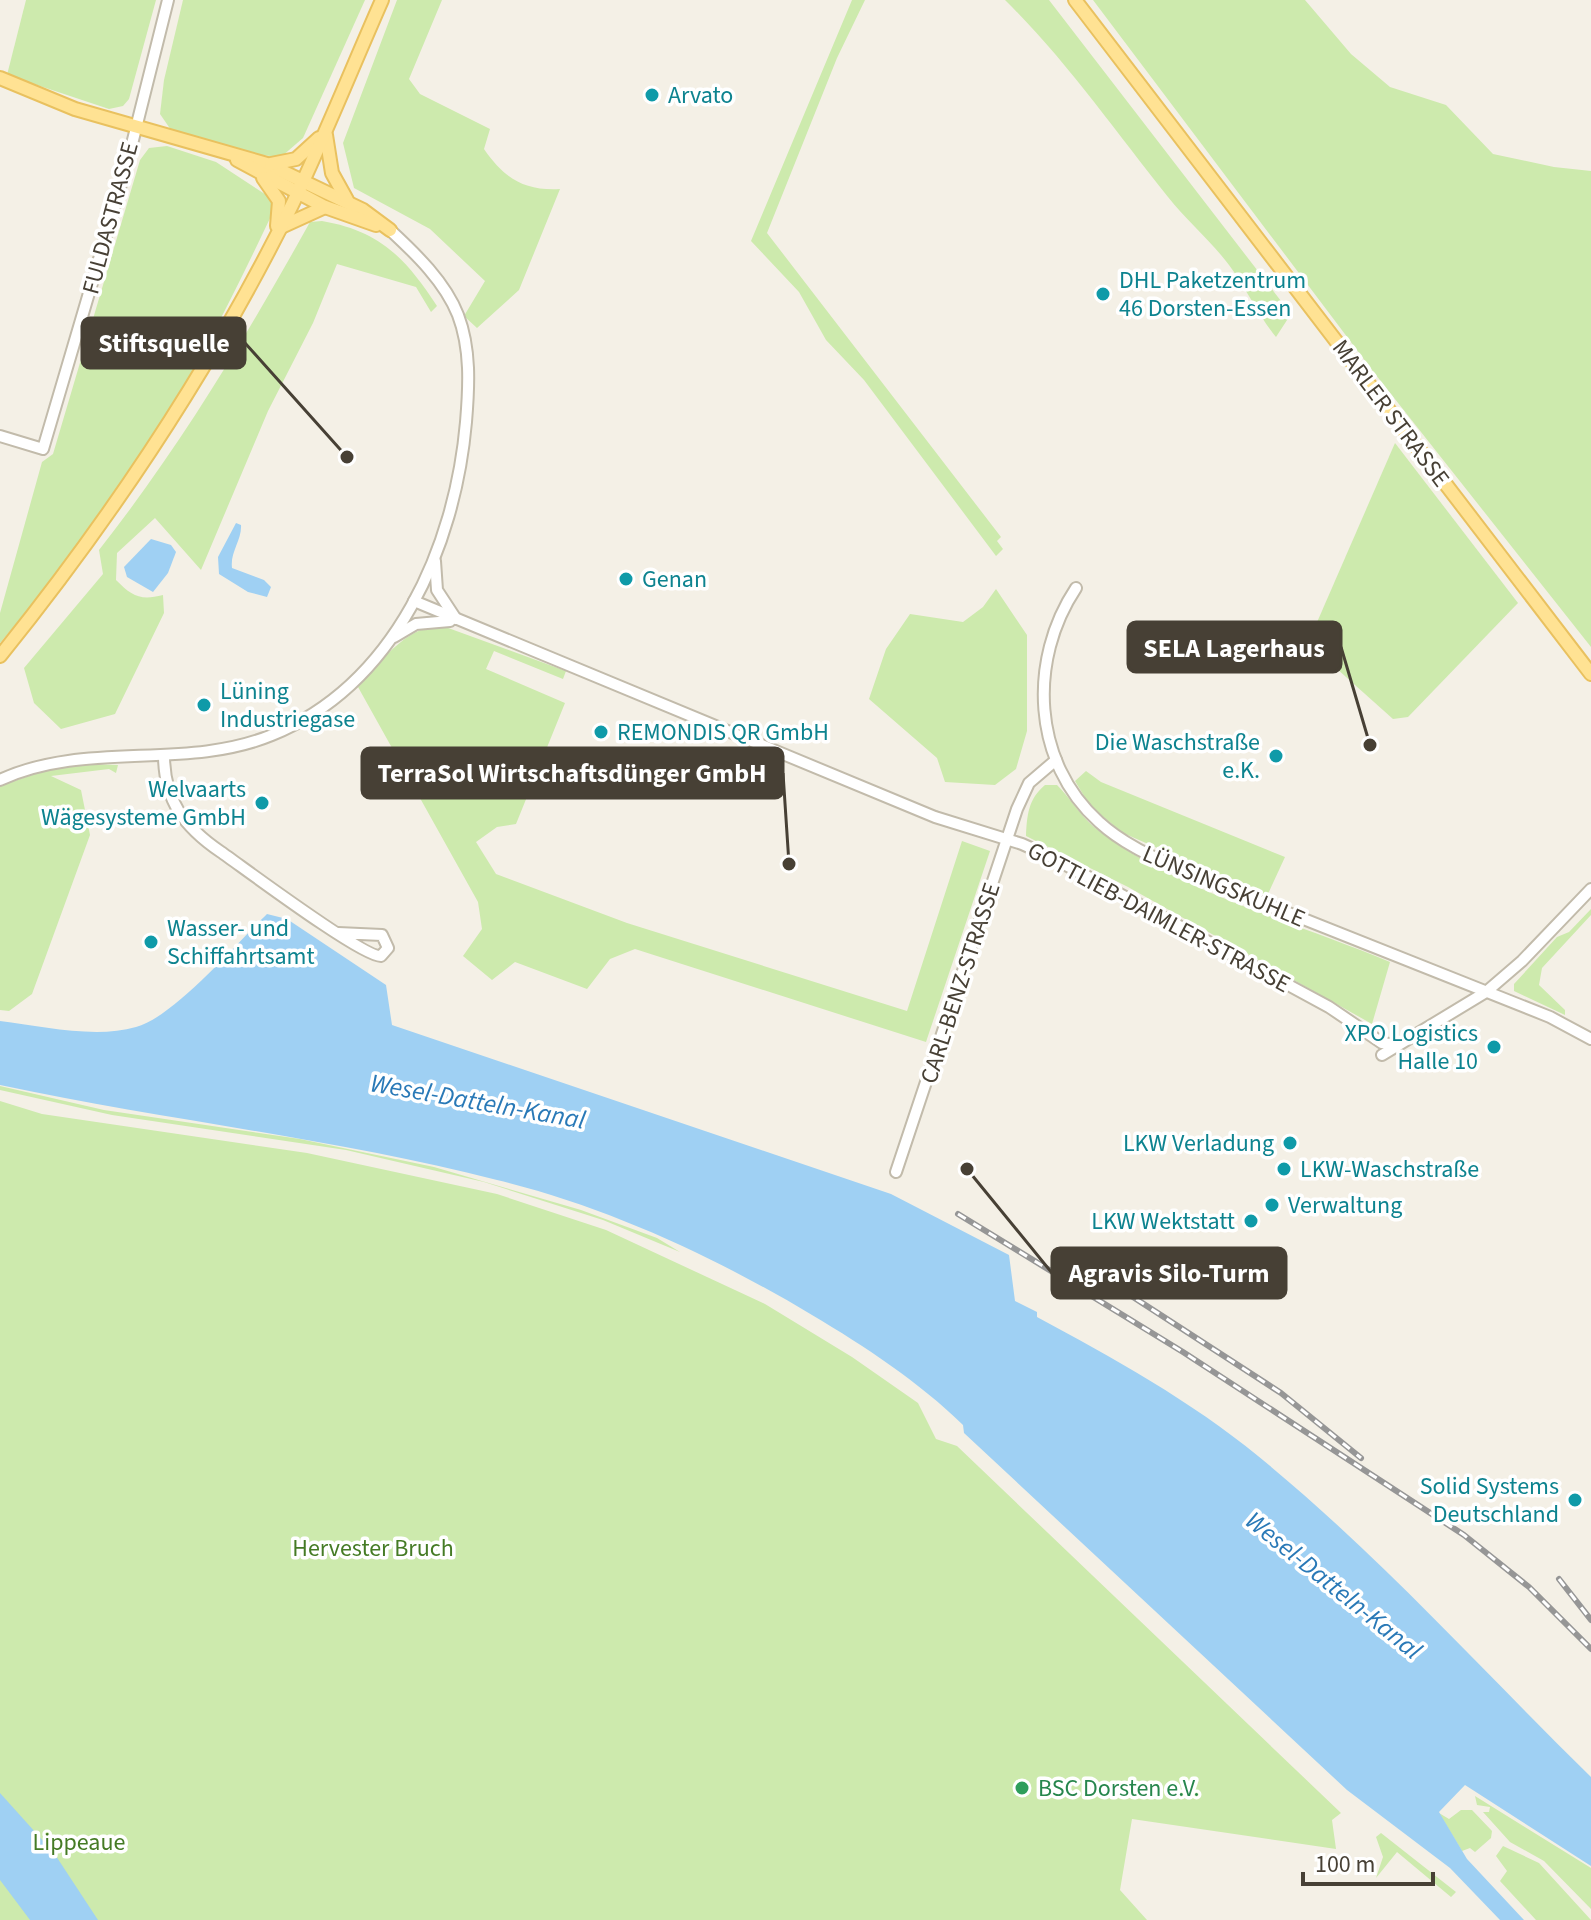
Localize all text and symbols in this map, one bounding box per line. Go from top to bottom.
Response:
place label: Arvato [668,78,733,113]
marker: Arvato [643,86,661,104]
street label: FULDASTRASSE [73,138,148,298]
place label: DHL Paketzentrum 46 Dorsten-Essen [1119,263,1306,326]
marker: DHL Paketzentrum 46 Dorsten-Essen [1094,285,1112,303]
callout: Stiftsquelle [82,318,245,368]
text: Stiftsquelle [98,325,230,362]
street label: MARLER STRASSE [1323,332,1458,494]
place label: Genan [642,562,707,597]
marker: Genan [617,570,635,588]
callout: SELA Lagerhaus [1128,622,1341,672]
text: SELA Lagerhaus [1143,630,1325,667]
place label: Lüning Industriegase [220,674,355,737]
marker: Lüning Industriegase [195,696,213,714]
place label: REMONDIS QR GmbH [617,715,829,750]
marker: REMONDIS QR GmbH [592,723,610,741]
place label: Die Waschstraße e.K. [1095,725,1260,788]
marker: Die Waschstraße e.K. [1267,747,1285,765]
callout: TerraSol Wirtschaftsdünger GmbH [362,748,783,798]
text: TerraSol Wirtschaftsdünger GmbH [377,755,767,792]
place label: Welvaarts Wägesysteme GmbH [41,772,246,835]
marker: Welvaarts Wägesysteme GmbH [253,794,271,812]
street label: GOTTLIEB-DAIMLER-STRASSE [1021,833,1297,1002]
street label: LÜNSINGSKUHLE [1137,836,1310,936]
street label: CARL-BENZ-STRASSE [911,878,1009,1088]
place label: Wasser- und Schiffahrtsamt [167,911,315,974]
marker: Wasser- und Schiffahrtsamt [142,933,160,951]
place label: XPO Logistics Halle 10 [1344,1016,1478,1079]
marker: XPO Logistics Halle 10 [1485,1038,1503,1056]
water label: Wesel-Datteln-Kanal [368,1064,589,1139]
place label: LKW Verladung [1123,1126,1274,1161]
marker: LKW Verladung [1281,1134,1299,1152]
place label: LKW-Waschstraße [1300,1152,1479,1187]
marker: LKW-Waschstraße [1275,1160,1293,1178]
place label: Verwaltung [1288,1188,1402,1223]
marker: Verwaltung [1263,1196,1281,1214]
place label: LKW Wektstatt [1091,1204,1235,1239]
marker: LKW Wektstatt [1242,1212,1260,1230]
callout: Agravis Silo-Turm [1052,1248,1286,1298]
text: Agravis Silo-Turm [1067,1255,1270,1292]
place label: Solid Systems Deutschland [1420,1469,1559,1532]
marker: Solid Systems Deutschland [1566,1491,1584,1509]
water label: Wesel-Datteln-Kanal [1237,1503,1430,1669]
park label: Hervester Bruch [292,1531,454,1566]
place label: BSC Dorsten e.V. [1038,1771,1199,1806]
marker: BSC Dorsten e.V. [1013,1779,1031,1797]
park label: Lippeaue [33,1825,125,1860]
scale bar [1303,1836,1433,1886]
text: 100 m [1315,1847,1375,1882]

